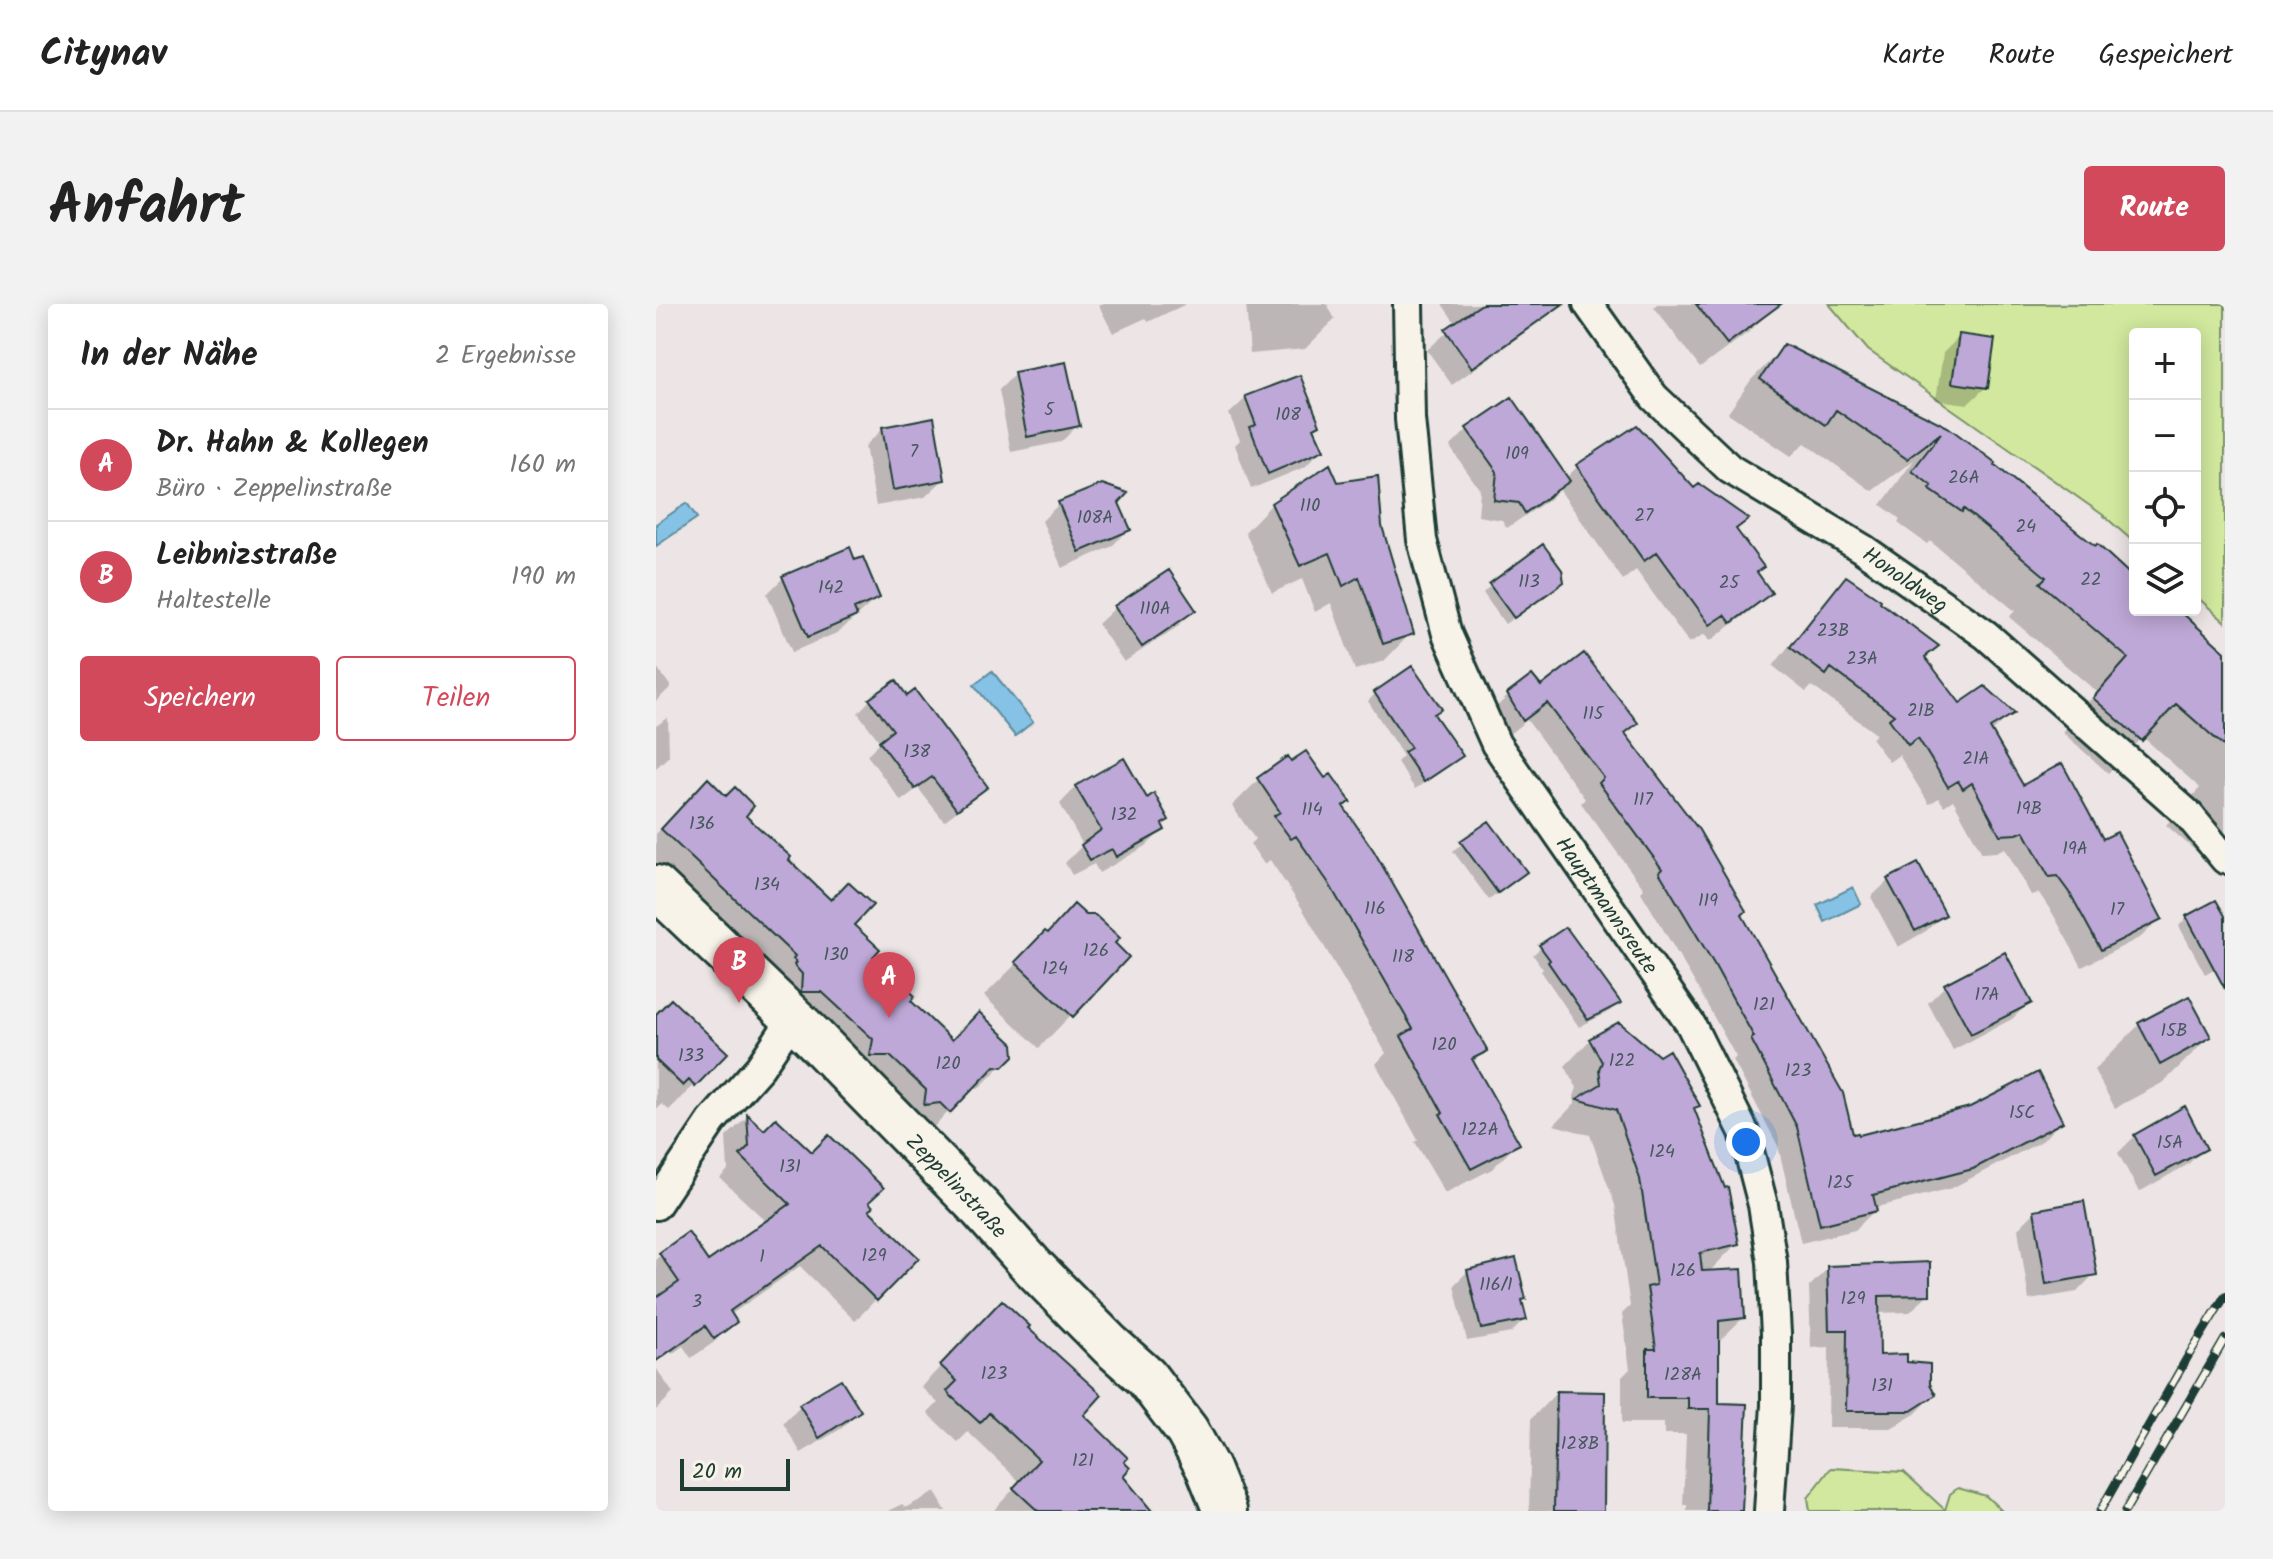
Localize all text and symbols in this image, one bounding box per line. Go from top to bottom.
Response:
text: Citynav [40,25,167,85]
text: Karte [1882,33,1945,78]
text: Route [1989,33,2055,78]
text: Gespeichert [2099,33,2233,78]
text: Anfahrt [48,163,244,253]
button: Route [2084,166,2225,251]
map controls [2129,328,2201,616]
button: + [2129,328,2201,400]
text: In der Nähe [80,329,258,383]
text: 2 Ergebnisse [435,335,576,377]
house number: 5 [1044,396,1055,425]
button: − [2129,400,2201,472]
house number: 108 [1275,401,1301,430]
text: Dr. Hahn & Kollegen [156,420,429,468]
house number: 7 [910,438,919,467]
house number: 109 [1505,440,1529,469]
text: A [98,444,114,486]
text: 160 m [509,444,576,486]
house number: 26A [1948,464,1980,493]
text: Büro · Zeppelinstraße [156,468,392,510]
button: locate [2129,472,2201,544]
house number: 110 [1300,492,1320,521]
house number: 27 [1635,502,1654,531]
house number: 108A [1077,504,1113,533]
house number: 24 [2016,513,2036,542]
text: Leibnizstraße [156,532,337,580]
street label: Honoldweg [1854,538,1954,623]
button: layers [2129,544,2201,616]
text: B [98,556,114,598]
text: 190 m [511,556,576,598]
house number: 22 [2081,566,2101,595]
house number: 113 [1518,568,1540,597]
house number: 25 [1719,569,1740,598]
house number: 142 [818,574,844,603]
text: Haltestelle [156,580,271,622]
house number: 110A [1139,595,1171,624]
house number: 23B [1817,617,1849,646]
house number: 23A [1846,645,1878,674]
button: Speichern [80,656,320,741]
button: Teilen [336,656,576,741]
house number: 21B [1907,697,1935,726]
house number: 115 [1583,700,1605,729]
house number: 138 [904,738,931,767]
house number: 21A [1962,745,1990,774]
house number: 117 [1633,786,1653,815]
house number: 19B [2016,795,2042,824]
house number: 114 [1301,796,1323,825]
house number: 132 [1111,801,1137,830]
house number: 136 [689,810,715,839]
street label: Hauptmannsreute [1545,830,1666,983]
house number: 19A [2062,835,2088,864]
house number: 134 [754,871,780,900]
house number: 119 [1698,887,1718,916]
house number: 116 [1364,895,1386,924]
house number: 17 [2110,896,2125,925]
pin: B [713,937,765,1003]
house number: 126 [1083,937,1109,966]
house number: 130 [824,941,848,970]
house number: 118 [1392,943,1414,972]
pin: A [863,952,915,1018]
house number: 124 [1042,955,1068,984]
house number: 17A [1975,981,1999,1010]
house number: 121 [1753,991,1775,1020]
house number: 15B [2161,1017,2187,1046]
house number: 120 [1431,1031,1457,1060]
house number: 133 [678,1042,704,1071]
house number: 122 [1609,1047,1635,1076]
house number: 120 [935,1050,961,1079]
house number: 123 [1785,1057,1811,1086]
house number: 15C [2009,1099,2035,1128]
house number: 122A [1461,1116,1499,1145]
your location [1726,1122,1766,1162]
street label: Zeppelinstraße [896,1126,1015,1248]
house number: 15A [2157,1129,2183,1158]
house number: 124 [1649,1138,1675,1167]
house number: 131 [779,1153,801,1182]
house number: 125 [1827,1169,1854,1198]
house number: 129 [862,1242,887,1271]
house number: 1 [759,1243,765,1272]
house number: 126 [1670,1257,1696,1286]
house number: 116/1 [1479,1271,1513,1300]
house number: 129 [1841,1285,1866,1314]
house number: 3 [692,1288,702,1317]
house number: 123 [981,1360,1007,1389]
house number: 128A [1664,1361,1702,1390]
house number: 131 [1871,1372,1893,1401]
house number: 128B [1561,1430,1599,1459]
house number: 121 [1072,1447,1094,1476]
scale bar [680,1455,790,1491]
text: 20 m [692,1455,742,1490]

